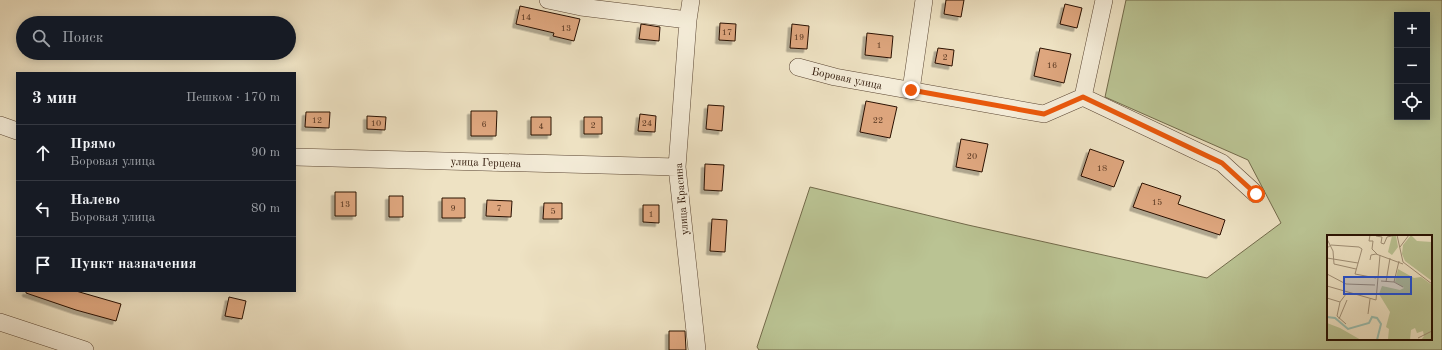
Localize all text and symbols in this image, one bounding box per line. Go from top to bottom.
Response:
map controls [1394,12,1430,120]
button: + [1394,12,1430,48]
house number: 14 [521,13,531,22]
search box [16,16,296,60]
house number: 13 [561,24,571,33]
icon: search [30,27,52,49]
house number: 17 [722,28,732,37]
text: Поиск [62,31,103,46]
house number: 19 [794,33,804,42]
house number: 1 [876,41,882,50]
button: − [1394,48,1430,84]
house number: 2 [942,53,948,62]
house number: 16 [1047,61,1057,70]
street label: Боровая улица [810,67,884,92]
route end [902,81,920,99]
button: locate [1394,84,1430,120]
text: 3 мин [32,90,77,107]
text: Пешком · 170 m [186,91,280,104]
house number: 12 [312,116,322,125]
house number: 22 [873,116,883,125]
house number: 10 [371,119,381,128]
house number: 24 [642,119,652,128]
house number: 6 [481,120,487,129]
house number: 2 [590,121,596,130]
house number: 4 [538,122,544,131]
text: Прямо [70,137,116,152]
icon: ahead [32,142,54,164]
text: 90 m [251,146,280,159]
house number: 20 [967,152,977,161]
text: Боровая улица [70,155,155,168]
street label: улица Герцена [450,157,522,170]
street label: улица Красина [674,162,691,235]
house number: 18 [1097,164,1107,173]
route start [1247,185,1265,203]
text: Налево [70,193,120,208]
icon: left [32,198,54,220]
house number: 15 [1152,198,1162,207]
house number: 13 [340,200,350,209]
text: 80 m [251,202,280,215]
house number: 9 [450,204,456,213]
house number: 7 [496,204,502,213]
house number: 5 [550,207,556,216]
house number: 1 [648,210,654,219]
text: Боровая улица [70,211,155,224]
inset map [1327,235,1432,340]
icon: arrive [32,254,54,276]
text: Пункт назначения [70,257,197,272]

